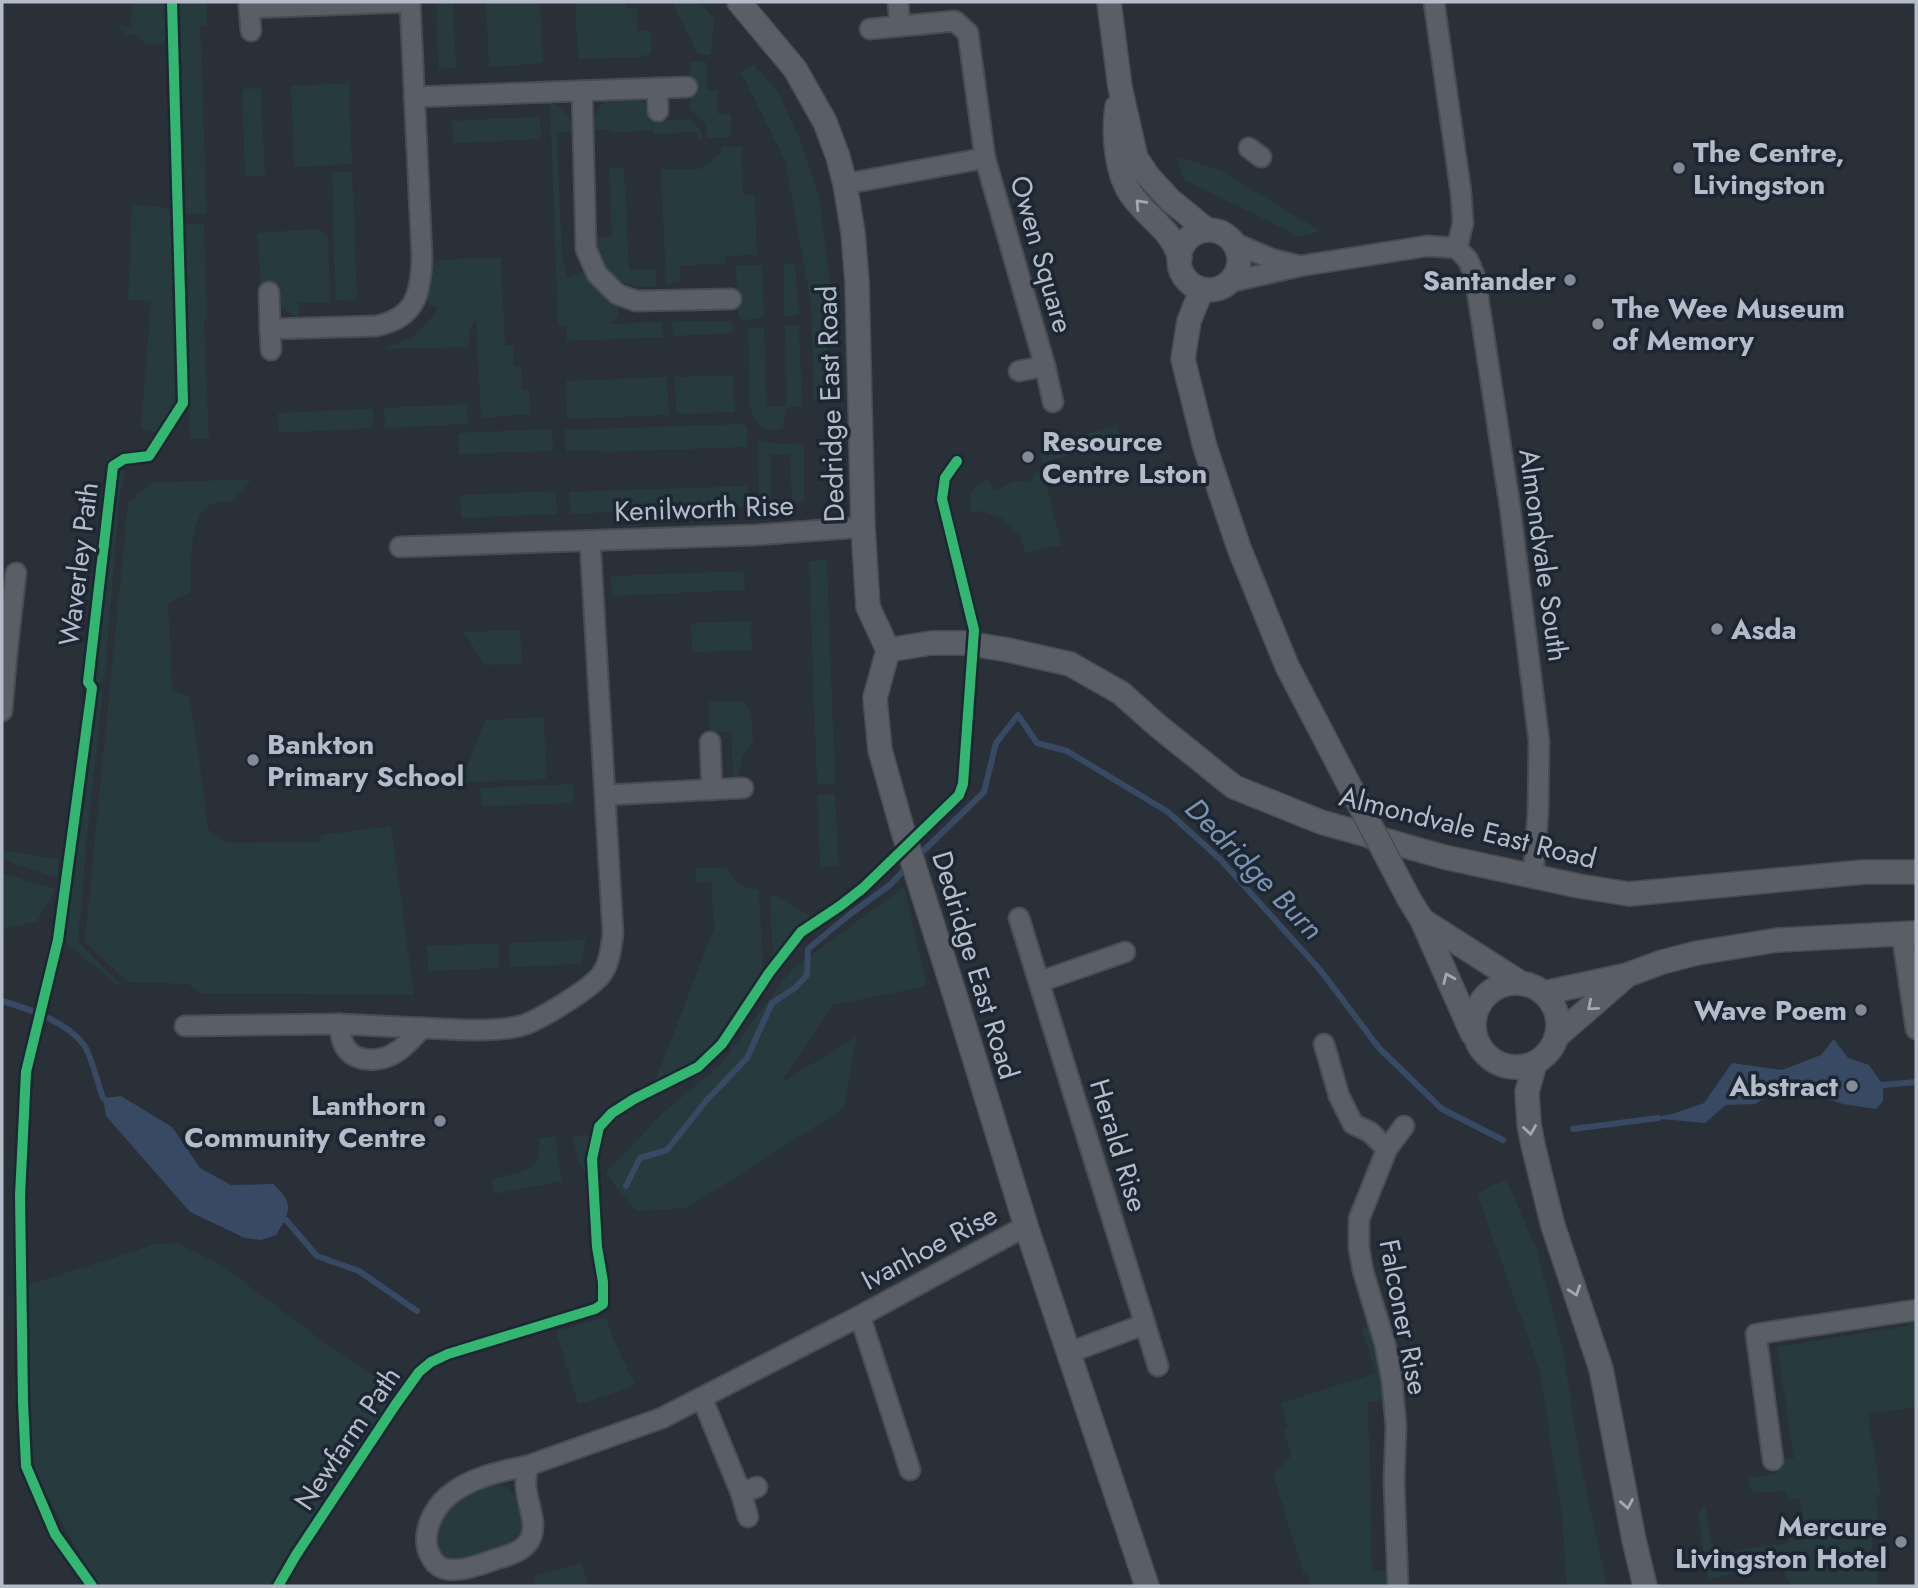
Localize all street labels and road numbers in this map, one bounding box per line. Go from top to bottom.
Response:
street label: Owen Square [1000,171,1084,338]
street label: Dedridge East Road [806,285,855,523]
street label: Almondvale South [1508,446,1579,664]
street label: Waverley Path [48,480,109,648]
street label: Kenilworth Rise [613,485,795,532]
street label: Almondvale East Road [1335,776,1601,879]
street label: Dedridge East Road [921,846,1030,1084]
street label: Herald Rise [1079,1074,1158,1217]
street label: Ivanhoe Rise [854,1194,1005,1300]
street label: Falconer Rise [1368,1236,1439,1398]
street label: Newfarm Path [284,1358,411,1518]

